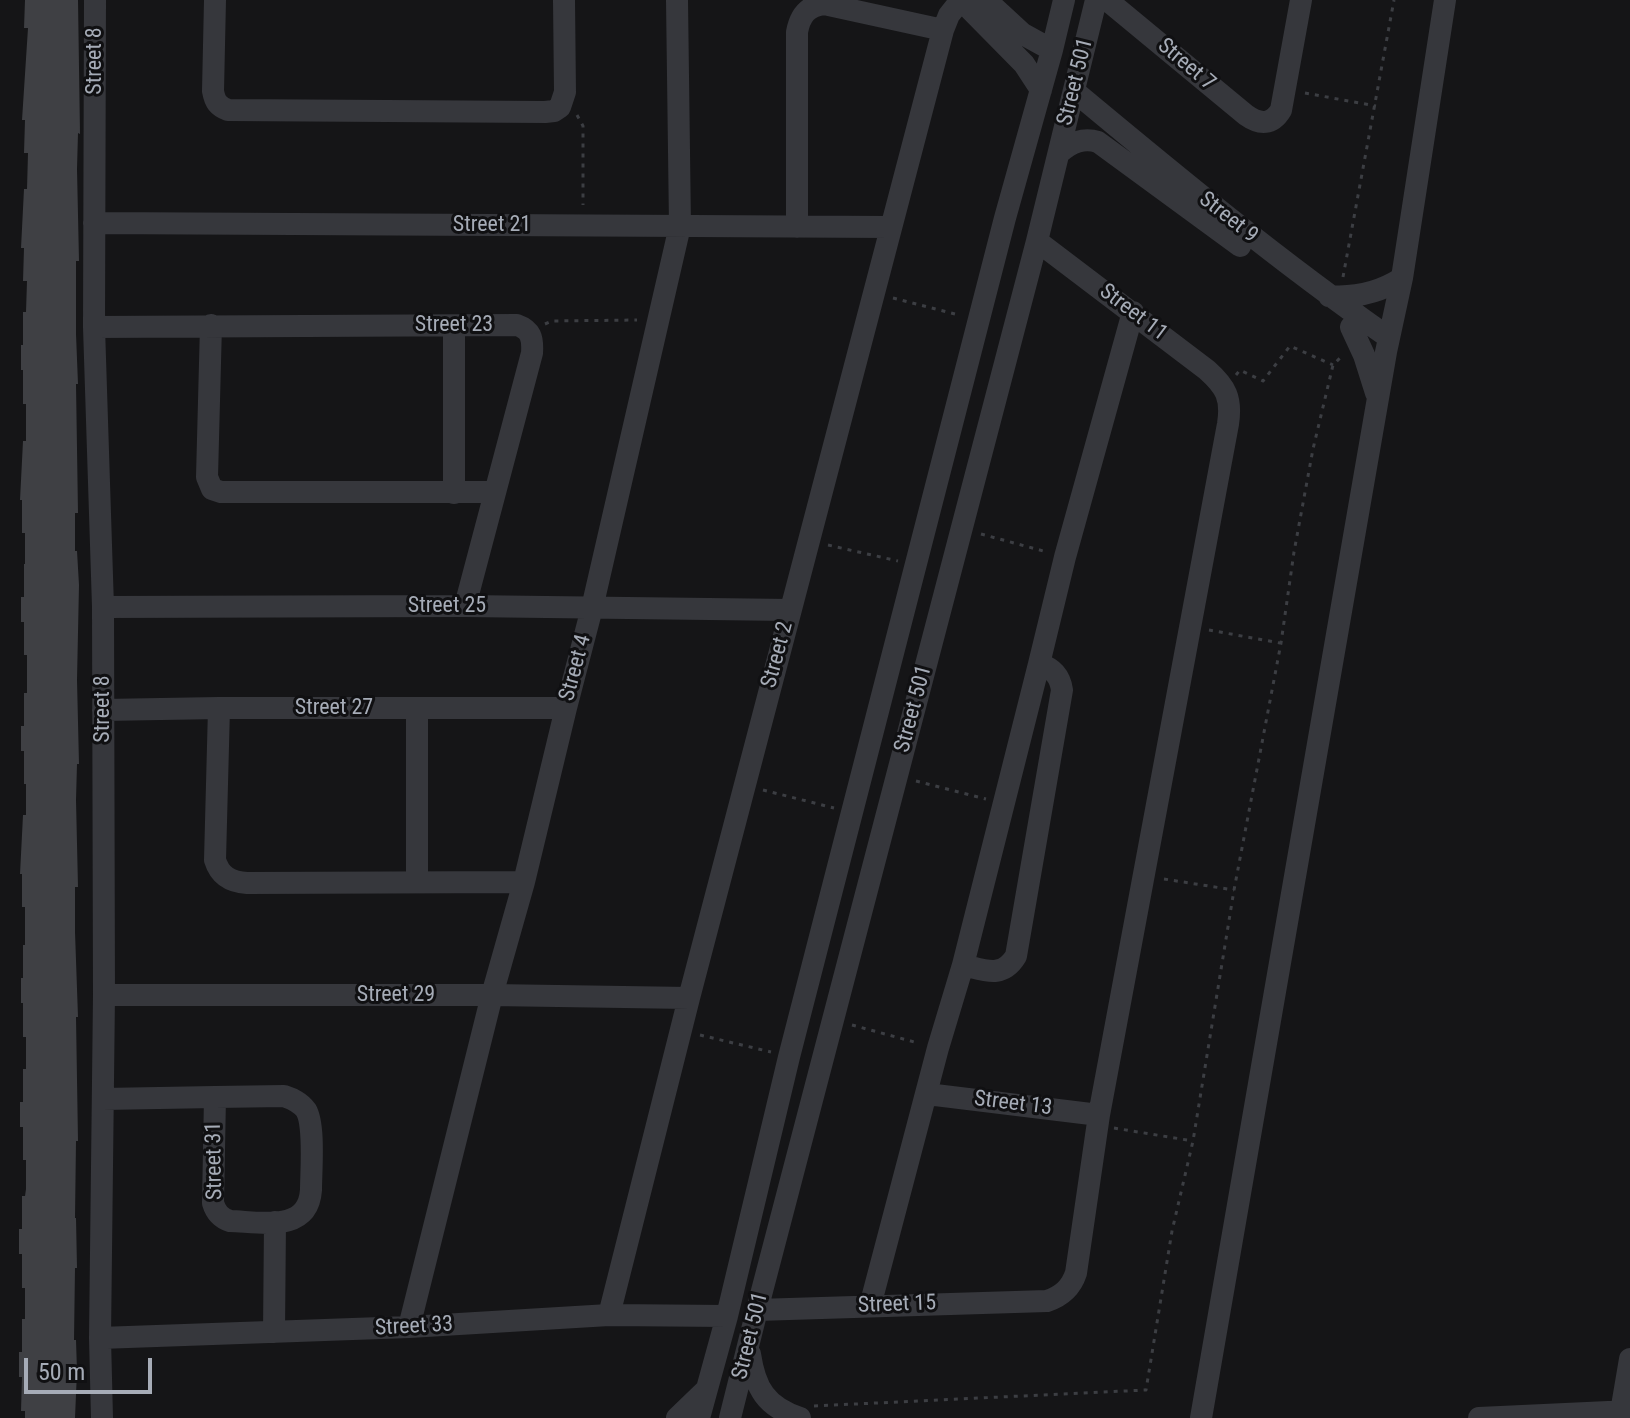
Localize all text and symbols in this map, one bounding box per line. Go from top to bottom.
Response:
street label: Street 8 [82,27,108,95]
street label: Street 7 [1152,33,1220,97]
street label: Street 501 [1052,36,1100,128]
street label: Street 9 [1193,187,1263,249]
street label: Street 21 [453,212,531,238]
street label: Street 11 [1094,279,1172,347]
street label: Street 23 [415,312,493,338]
street label: Street 25 [408,593,486,619]
street label: Street 2 [757,619,799,691]
street label: Street 4 [555,632,597,704]
street label: Street 501 [890,663,938,755]
street label: Street 8 [90,675,116,743]
street label: Street 27 [295,695,373,721]
street label: Street 29 [357,982,435,1008]
street label: Street 13 [973,1086,1053,1122]
street label: Street 31 [201,1122,229,1200]
street label: Street 501 [727,1290,775,1382]
street label: Street 15 [857,1290,937,1320]
street label: Street 33 [374,1312,454,1342]
scale bar [28,1342,156,1392]
text: 50 m [38,1358,85,1386]

